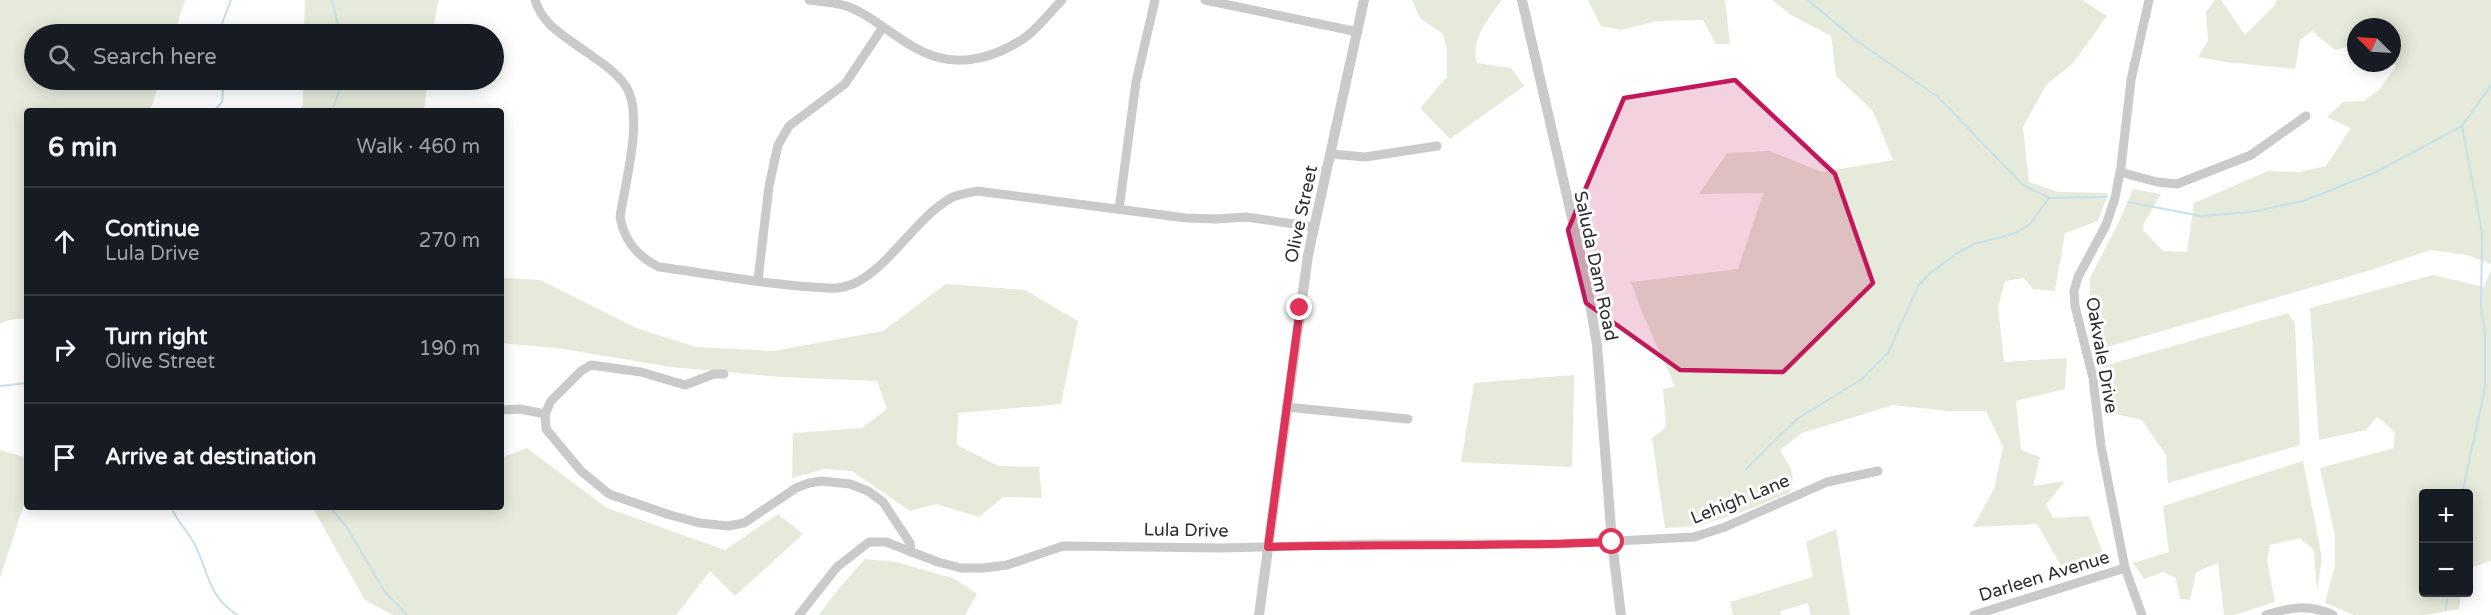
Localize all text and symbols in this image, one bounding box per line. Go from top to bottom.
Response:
north arrow [2347,18,2401,72]
search box [24,24,504,90]
icon: search [45,41,78,74]
text: Search here [93,44,217,70]
text: 6 min [48,132,117,163]
text: Walk · 460 m [357,135,480,159]
street label: Olive Street [1280,163,1322,265]
street label: Saluda Dam Road [1569,189,1623,343]
text: Continue [105,216,200,242]
icon: ahead [48,225,81,258]
text: 270 m [419,229,480,253]
text: Lula Drive [105,242,199,266]
route end [1286,294,1312,320]
street label: Oakvale Drive [2081,295,2123,415]
text: Turn right [105,324,207,350]
icon: right [48,333,81,366]
text: 190 m [419,337,480,361]
text: Olive Street [105,350,215,374]
icon: arrive [48,441,81,474]
text: Arrive at destination [105,444,316,470]
street label: Lehigh Lane [1687,469,1793,529]
map controls [2419,489,2473,597]
button: + [2419,489,2473,543]
street label: Lula Drive [1143,518,1229,542]
route start [1598,528,1624,554]
button: − [2419,543,2473,597]
street label: Darleen Avenue [1976,546,2112,606]

